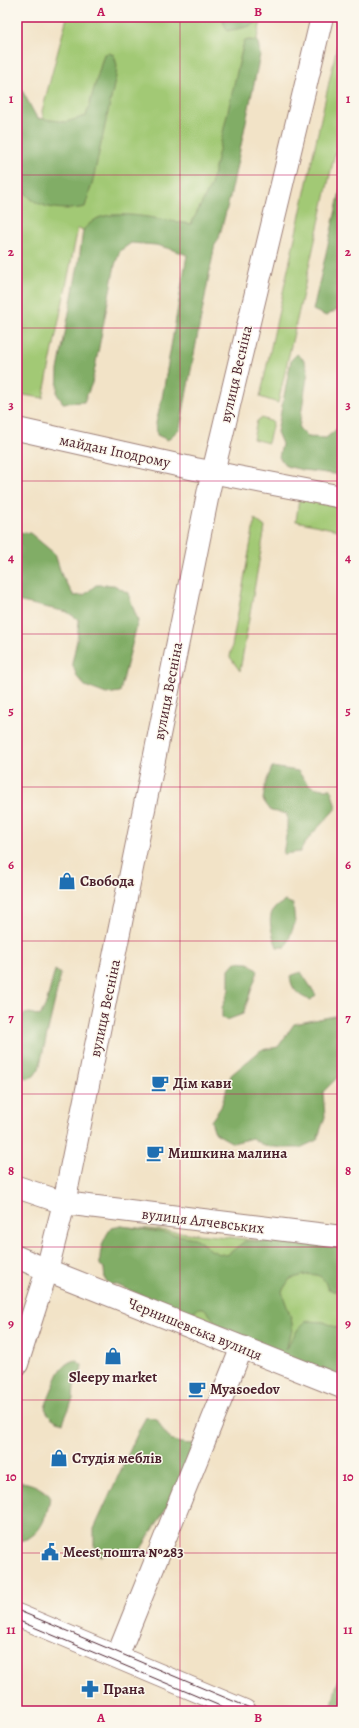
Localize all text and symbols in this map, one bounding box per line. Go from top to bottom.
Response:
text: A [96,3,106,20]
text: B [254,3,262,20]
text: 1 [9,90,14,107]
text: 1 [346,90,351,107]
text: 2 [8,243,15,260]
text: 2 [345,243,352,260]
street label: вулиця Весніна [215,323,257,425]
text: 3 [8,396,14,413]
text: 3 [345,396,351,413]
street label: майдан Іподрому [58,429,172,473]
text: 4 [8,549,14,566]
text: 4 [345,549,351,566]
street label: вулиця Весніна [149,640,187,742]
text: 5 [8,702,14,719]
text: 5 [345,702,351,719]
text: 6 [8,856,14,873]
text: 6 [345,856,351,873]
shop icon: Свобода [57,871,77,891]
place label: Свобода [80,871,135,891]
street label: вулиця Весніна [85,957,125,1059]
text: 7 [8,1009,14,1026]
text: 7 [345,1009,351,1026]
cafe icon: Дім кави [150,1073,170,1093]
place label: Дім кави [173,1073,232,1093]
cafe icon: Мишкина малина [145,1143,165,1163]
place label: Мишкина малина [168,1143,288,1163]
text: 8 [8,1162,14,1179]
text: 8 [345,1162,351,1179]
street label: вулиця Алчевських [141,1204,266,1239]
street label: Чернишевська вулиця [125,1293,265,1365]
text: 9 [8,1315,14,1332]
text: 9 [345,1315,351,1332]
shop icon: Sleepy market [103,1346,123,1366]
place label: Sleepy market [69,1367,157,1387]
cafe icon: Myasoedov [187,1379,207,1399]
place label: Myasoedov [210,1379,281,1399]
shop icon: Студія меблів [49,1448,69,1468]
place label: Студія меблів [72,1448,162,1468]
text: 10 [5,1468,17,1485]
text: 10 [342,1468,354,1485]
public building icon: Meest пошта №283 [40,1542,60,1562]
place label: Meest пошта №283 [63,1542,184,1562]
text: 11 [6,1621,16,1638]
text: 11 [343,1621,353,1638]
pharmacy icon: Прана [80,1679,100,1699]
place label: Прана [103,1679,146,1699]
text: A [96,1709,106,1726]
text: B [254,1709,262,1726]

